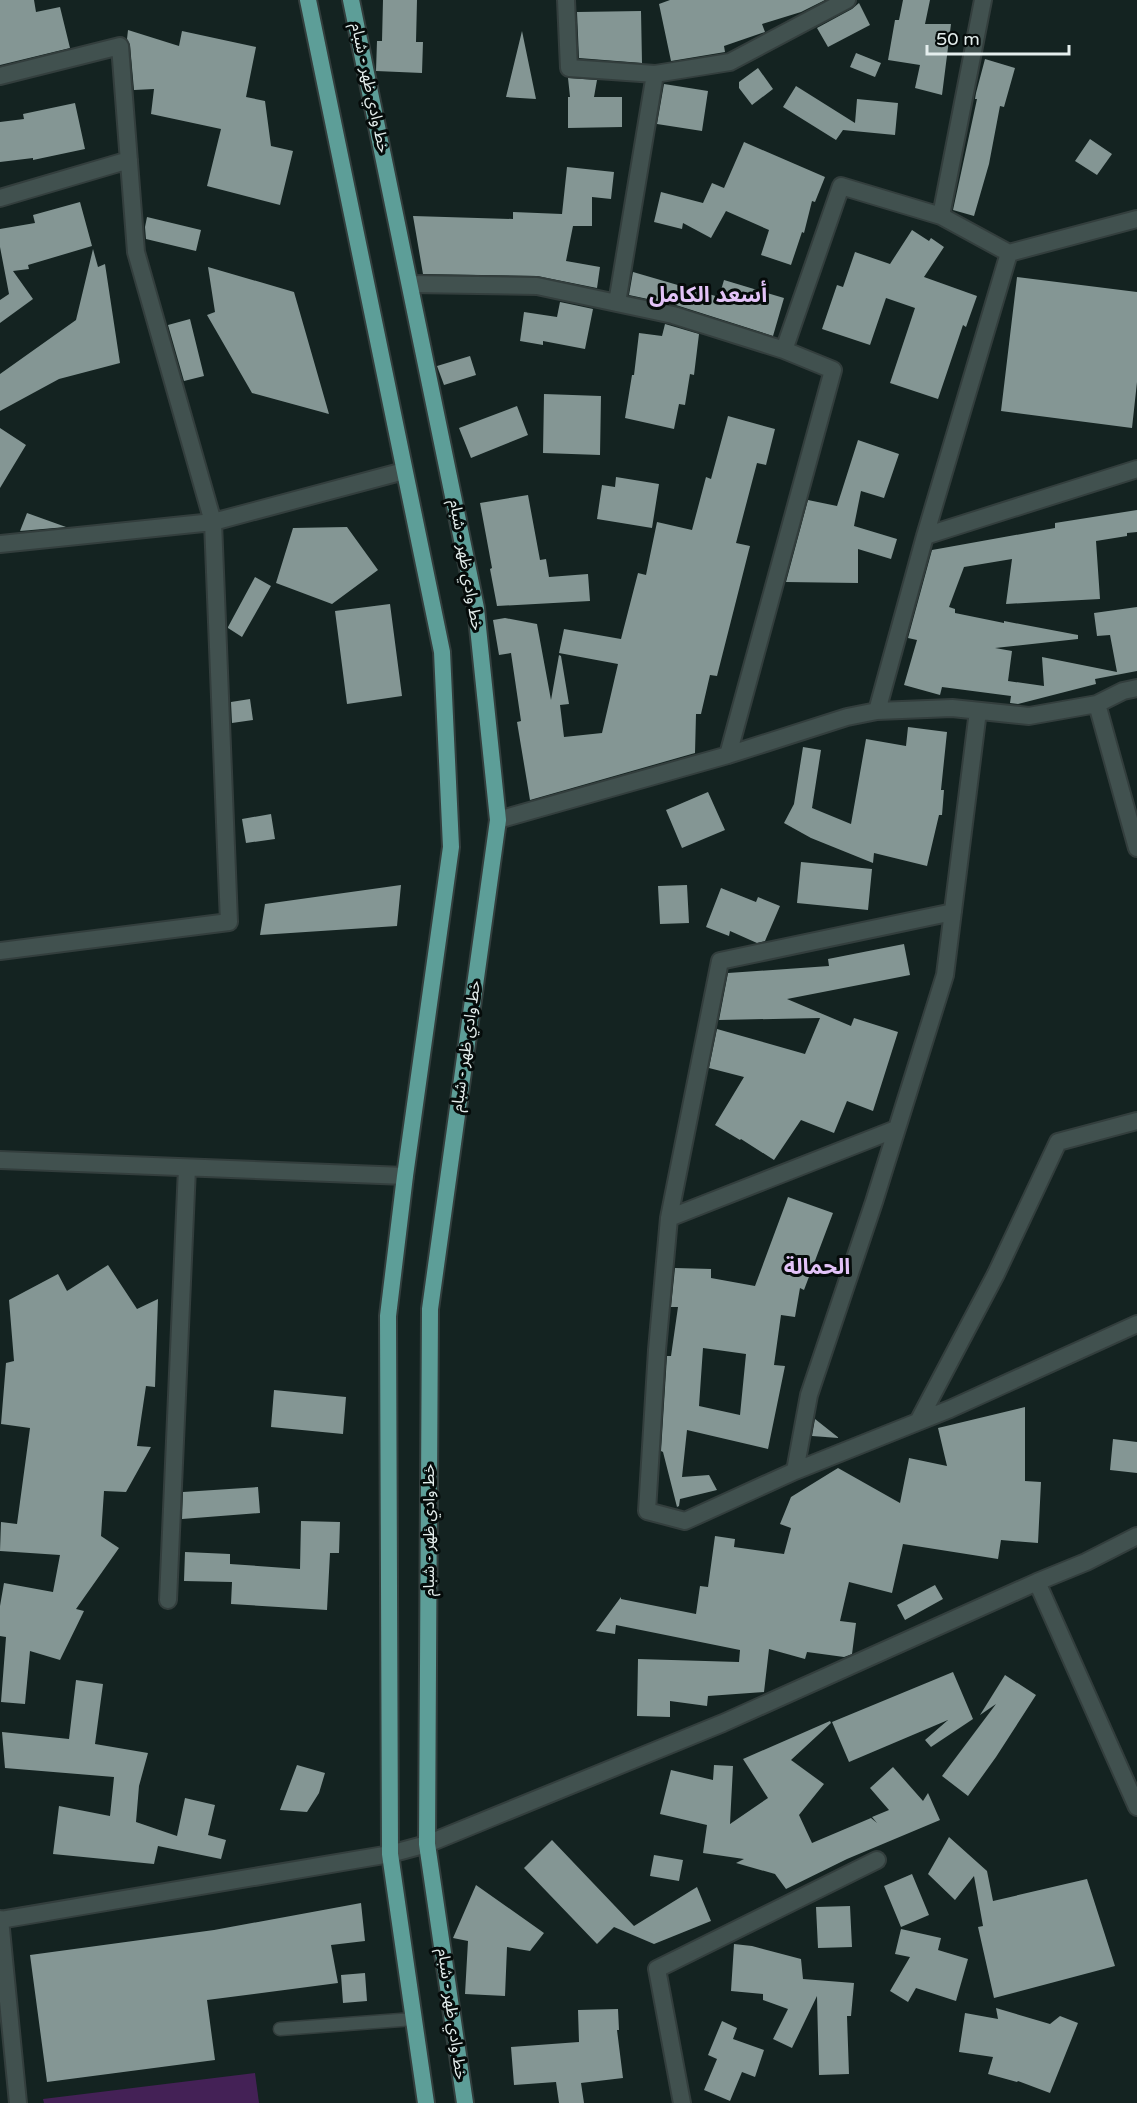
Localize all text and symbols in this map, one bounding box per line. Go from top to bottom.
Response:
scale bar [927,18,1070,56]
street label: خط وادي ظهر - شبام [345,21,394,155]
text: 50 m [936,28,980,50]
district label: أسعد الكامل [649,280,767,308]
street label: خط وادي ظهر - شبام [443,498,487,632]
street label: خط وادي ظهر - شبام [447,979,487,1113]
district label: الحمالة [784,1254,850,1280]
street label: خط وادي ظهر - شبام [419,1464,441,1596]
street label: خط وادي ظهر - شبام [431,1947,471,2081]

